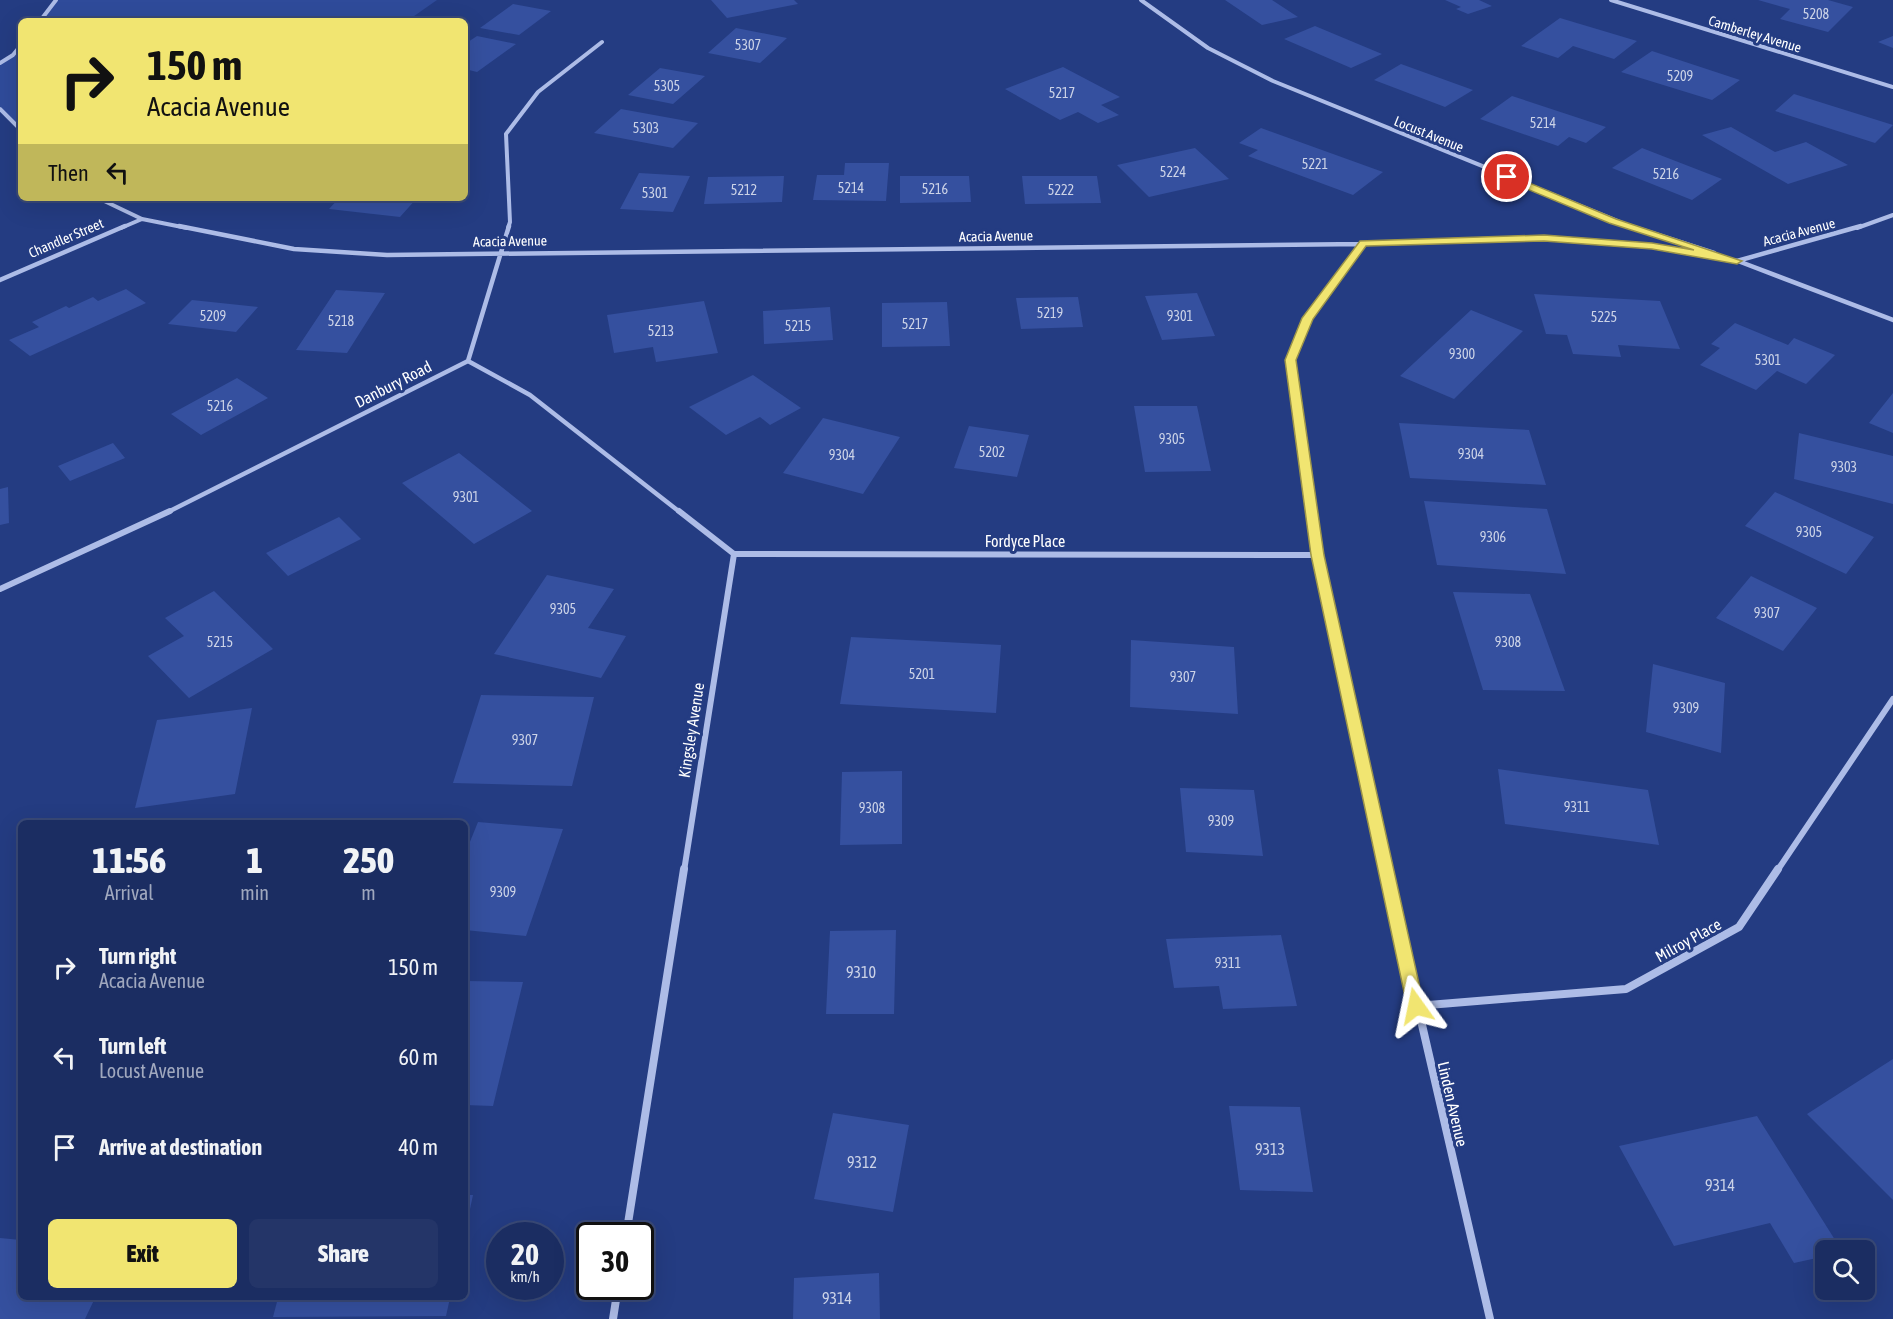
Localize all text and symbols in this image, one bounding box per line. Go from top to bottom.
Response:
house number: 5208 [1803,6,1830,22]
street label: Camberley Avenue [1707,12,1803,56]
house number: 5307 [735,37,761,53]
text: 150 m [147,41,242,89]
icon: right [48,42,126,120]
house number: 5209 [1667,68,1693,84]
house number: 5305 [654,78,680,94]
house number: 5217 [1049,85,1075,101]
text: Acacia Avenue [147,91,290,122]
street label: Locust Avenue [1392,113,1466,155]
house number: 5214 [1530,115,1557,131]
house number: 5303 [633,120,659,136]
pin [1481,151,1532,202]
icon: left [101,156,134,189]
house number: 5221 [1302,156,1328,172]
text: Then [48,160,89,186]
icon: arrive [1490,160,1523,193]
house number: 5224 [1160,164,1187,180]
house number: 5216 [1653,166,1680,182]
house number: 5214 [838,180,865,196]
house number: 5216 [922,181,949,197]
house number: 5212 [731,182,757,198]
house number: 5222 [1048,182,1074,198]
house number: 5301 [642,185,668,201]
street label: Chandler Street [26,215,106,261]
street label: Acacia Avenue [1761,215,1837,249]
street label: Acacia Avenue [959,227,1033,245]
street label: Acacia Avenue [473,232,547,250]
house number: 5219 [1037,305,1063,321]
house number: 5209 [200,308,226,324]
house number: 9301 [1167,308,1193,324]
house number: 5225 [1591,309,1617,325]
house number: 5218 [328,313,355,329]
house number: 5217 [902,316,928,332]
house number: 5215 [785,318,811,334]
house number: 5213 [648,323,674,339]
house number: 9300 [1449,346,1476,362]
house number: 5301 [1755,352,1781,368]
street label: Danbury Road [352,357,435,412]
house number: 5216 [207,398,234,414]
house number: 9305 [1159,431,1185,447]
house number: 5202 [979,444,1005,460]
house number: 9304 [1458,446,1485,462]
house number: 9304 [829,447,856,463]
house number: 9303 [1831,459,1857,475]
house number: 9301 [453,489,479,505]
house number: 9305 [1796,524,1822,540]
house number: 9306 [1480,529,1507,545]
street label: Fordyce Place [985,532,1065,551]
house number: 9305 [550,601,576,617]
house number: 9307 [1754,605,1780,621]
house number: 5215 [207,634,233,650]
house number: 9308 [1495,634,1522,650]
house number: 5201 [909,666,935,682]
house number: 9307 [1170,669,1196,685]
street label: Kingsley Avenue [675,681,708,779]
house number: 9309 [1673,700,1699,716]
house number: 9307 [512,732,538,748]
house number: 9311 [1564,799,1590,815]
house number: 9308 [859,800,886,816]
house number: 9309 [1208,813,1234,829]
text: 11:56 [92,839,166,881]
text: 1 [246,839,263,881]
text: 250 [343,839,394,881]
text: Arrival [105,881,154,904]
text: min [240,881,269,904]
text: m [361,881,376,904]
house number: 9309 [490,884,516,900]
street label: Milroy Place [1652,915,1724,966]
text: Turn right [99,943,176,969]
icon: right [48,951,81,984]
text: 150 m [388,954,438,980]
house number: 9311 [1215,955,1241,971]
house number: 9310 [846,963,876,981]
text: Acacia Avenue [99,969,205,992]
position arrow [1384,974,1448,1038]
text: Turn left [99,1033,166,1059]
icon: left [48,1041,81,1074]
text: 60 m [398,1044,438,1070]
text: Locust Avenue [99,1059,204,1082]
street label: Linden Avenue [1434,1060,1472,1148]
icon: arrive [48,1131,81,1164]
text: Arrive at destination [99,1134,262,1160]
text: 40 m [398,1134,438,1160]
house number: 9313 [1255,1140,1285,1158]
house number: 9312 [847,1153,877,1171]
house number: 9314 [1705,1176,1735,1194]
button: Exit [48,1219,237,1288]
button: Share [249,1219,438,1288]
speed limit sign: 30 [576,1222,654,1300]
text: 20 [511,1237,539,1271]
map controls [1815,1240,1875,1300]
button: search [1815,1240,1875,1300]
text: km/h [510,1268,540,1285]
house number: 9314 [822,1289,852,1307]

